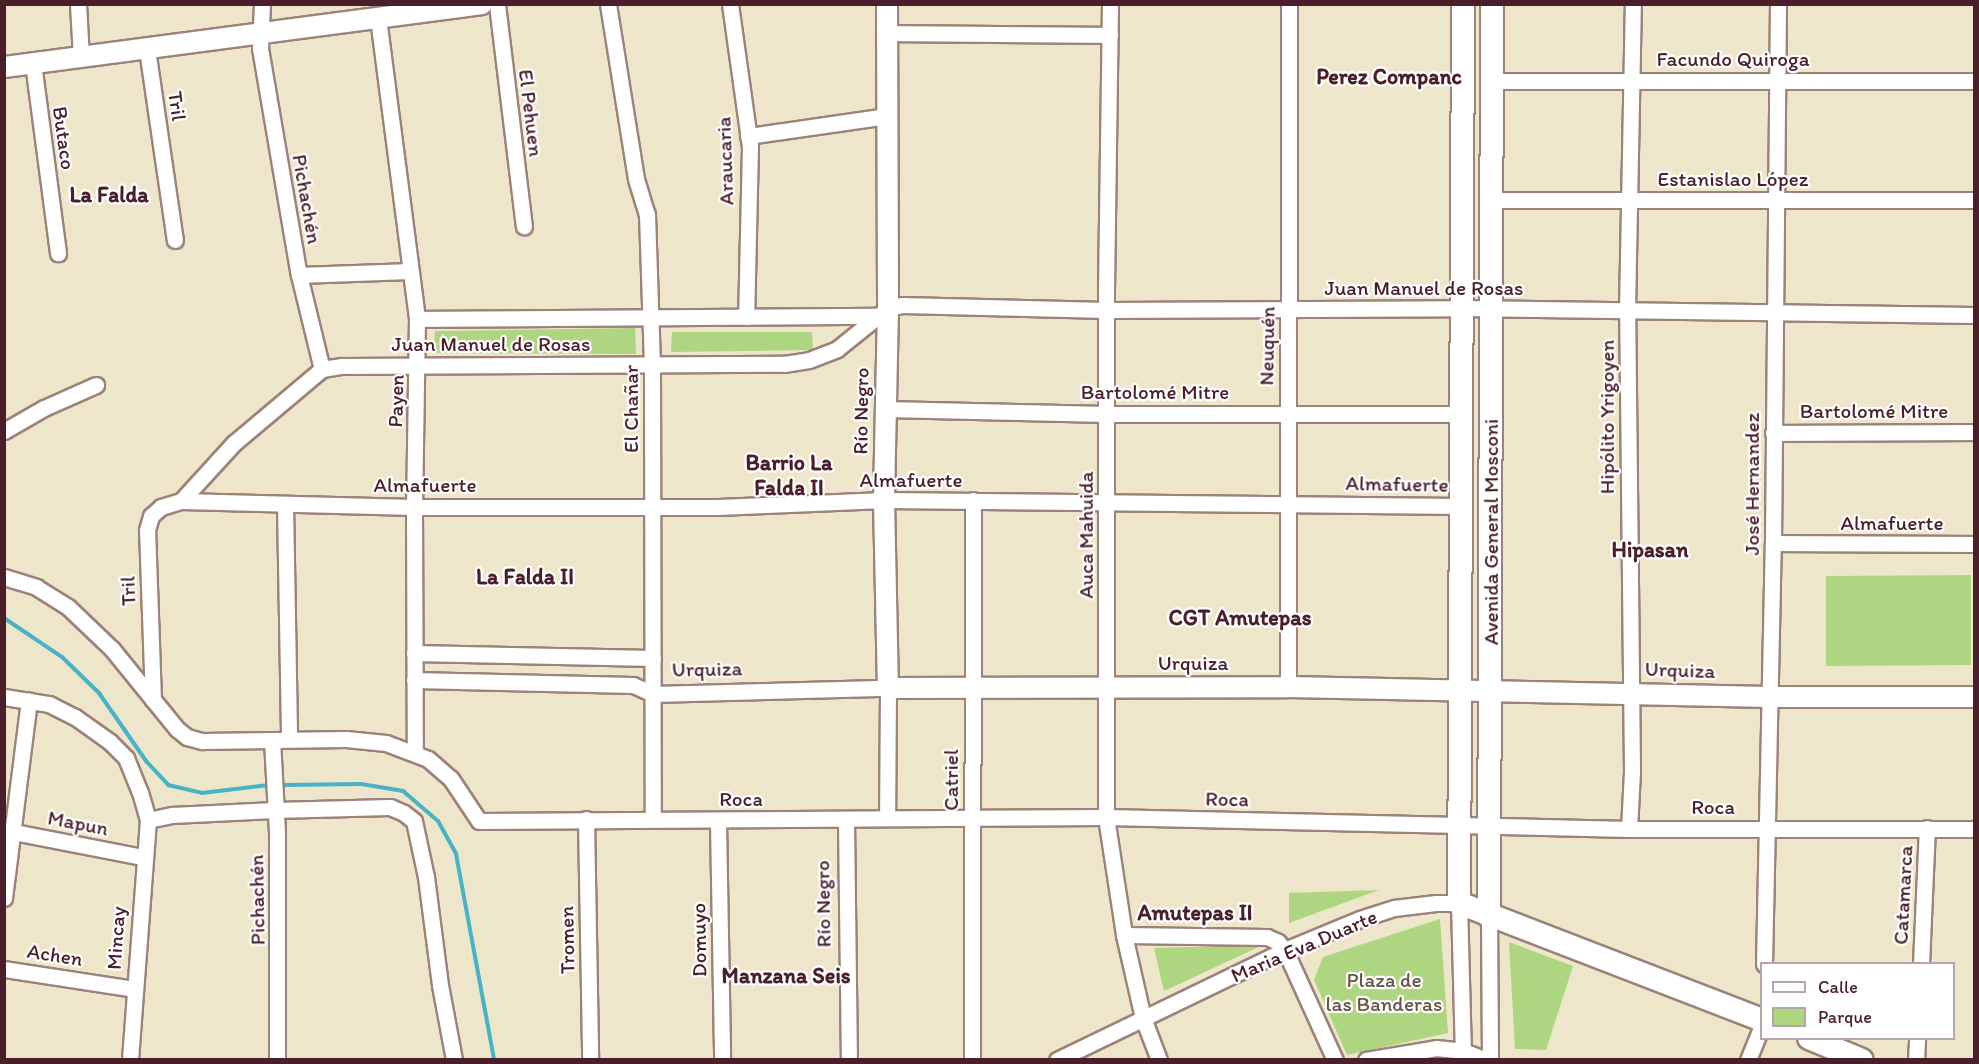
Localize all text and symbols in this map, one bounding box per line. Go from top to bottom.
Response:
street label: Facundo Quiroga [1656,46,1810,72]
district label: Perez Companc [1317,64,1461,90]
street label: El Pehuen [513,68,549,158]
street label: Tril [162,89,192,123]
street label: Butaco [47,105,81,171]
street label: Araucaria [711,116,739,206]
street label: Pichachén [287,152,327,246]
street label: Estanislao López [1658,166,1808,192]
district label: La Falda [70,182,148,208]
street label: Juan Manuel de Rosas [1325,275,1523,301]
street label: Neuquén [1254,306,1280,386]
street label: Juan Manuel de Rosas [392,331,590,357]
street label: Hipólito Yrigoyen [1594,340,1620,494]
street label: El Chañar [618,365,644,453]
street label: Río Negro [848,367,874,455]
street label: Payen [382,374,410,428]
street label: Bartolomé Mitre [1081,379,1229,405]
street label: Bartolomé Mitre [1800,398,1948,424]
street label: José Hernandez [1739,413,1765,555]
street label: Avenida General Mosconi [1478,419,1504,645]
district label: Barrio La Falda II [745,449,833,500]
street label: Almafuerte [860,467,962,493]
street label: Auca Mahuida [1073,471,1099,599]
street label: Almafuerte [1345,471,1449,497]
street label: Almafuerte [374,472,476,498]
street label: Almafuerte [1841,510,1943,536]
district label: Hipasan [1612,537,1688,563]
district label: La Falda II [476,564,574,590]
street label: Tril [115,576,141,606]
district label: CGT Amutepas [1169,605,1311,631]
street label: Urquiza [1158,650,1228,676]
street label: Urquiza [671,656,743,682]
street label: Urquiza [1644,656,1716,684]
street label: Catriel [938,749,964,811]
street label: Roca [719,786,763,812]
street label: Roca [1205,786,1249,812]
street label: Roca [1691,794,1735,820]
street label: Mapun [46,805,110,841]
street label: Catamarca [1888,845,1918,945]
street label: Pichachén [244,854,270,946]
street label: Río Negro [810,860,836,948]
district label: Amutepas II [1137,900,1253,926]
street label: Domuyo [686,903,712,977]
street label: Maria Eva Duarte [1227,904,1381,988]
street label: Mincay [101,905,131,971]
street label: Tromen [554,906,580,974]
street label: Achen [25,938,85,972]
legend [1760,962,1955,1040]
district label: Manzana Seis [721,963,851,989]
park label: Plaza de las Banderas [1325,967,1443,1017]
text: Calle [1818,976,1858,998]
text: Parque [1818,1006,1872,1028]

